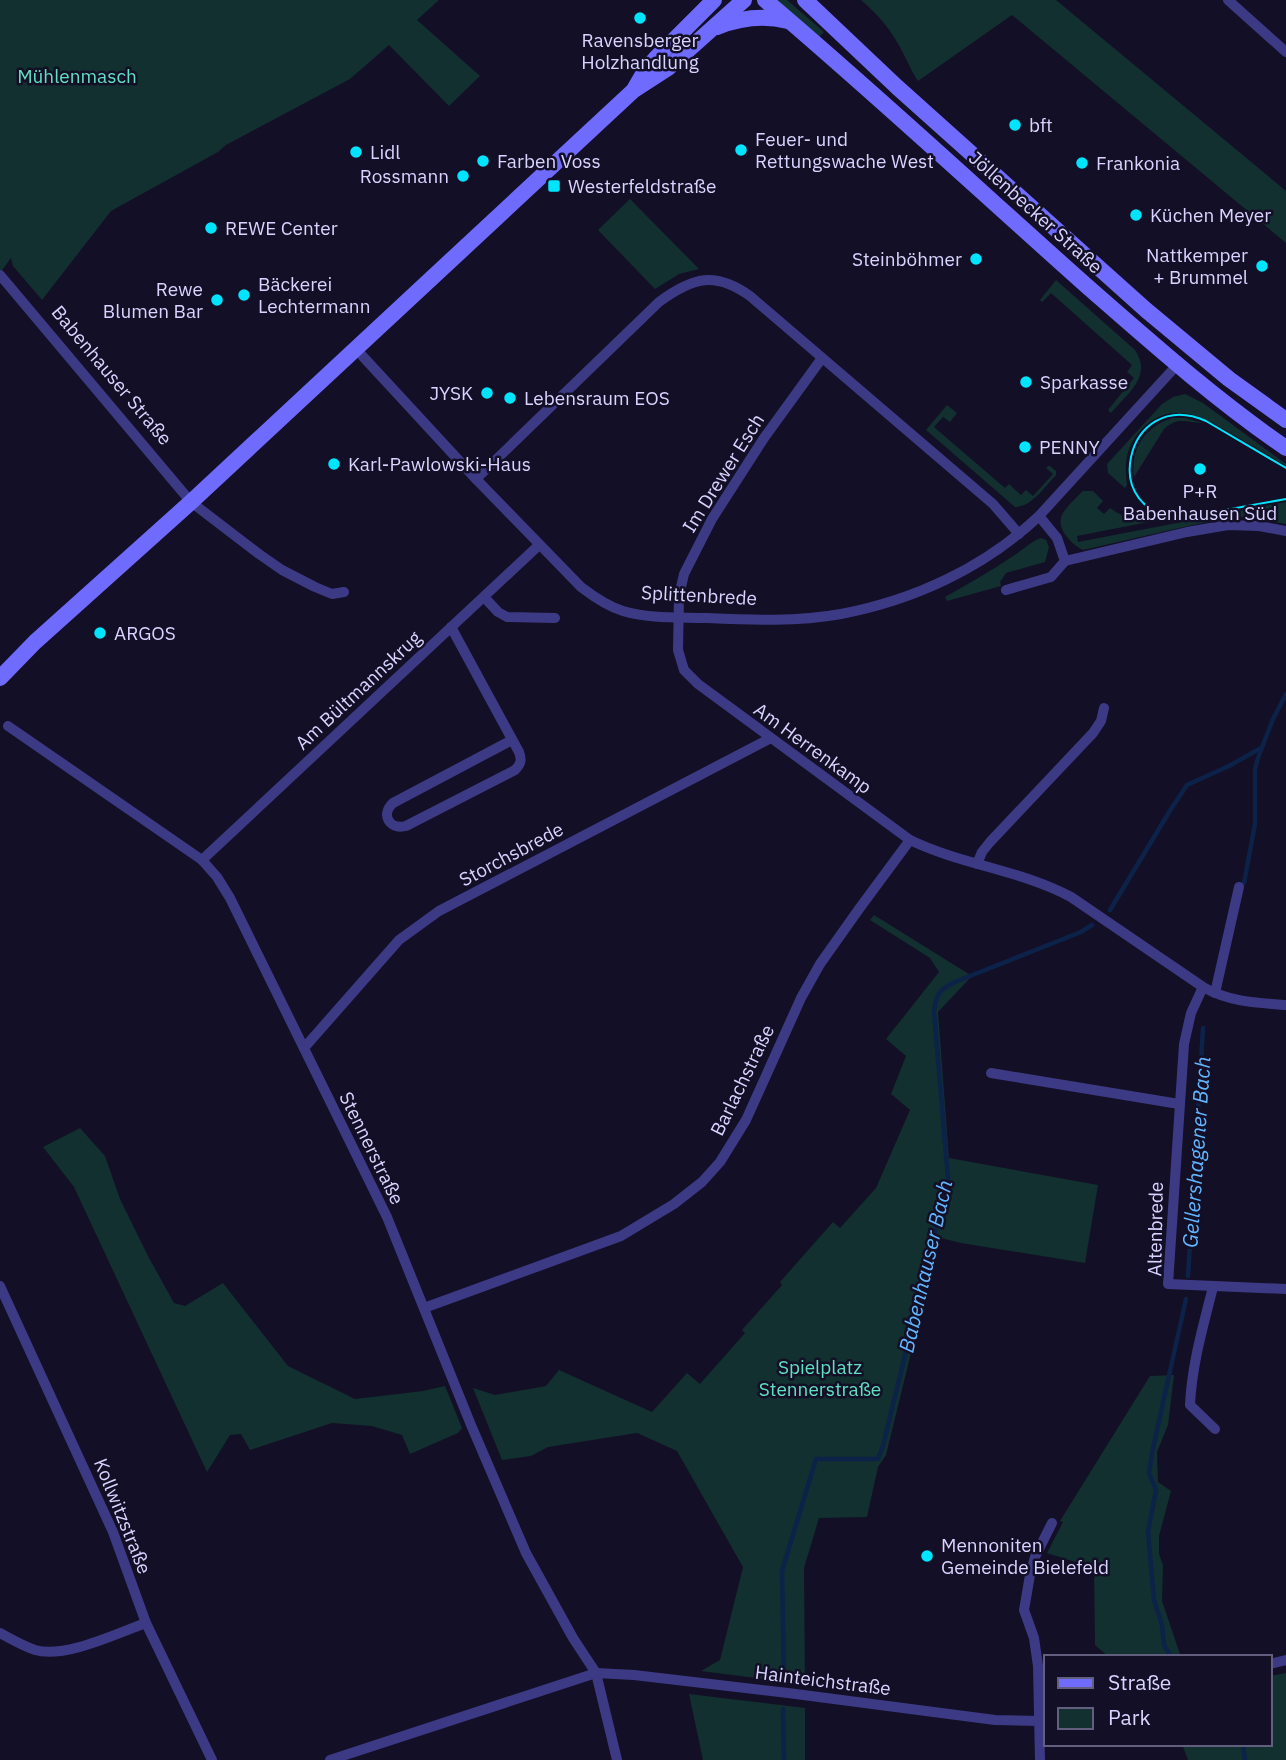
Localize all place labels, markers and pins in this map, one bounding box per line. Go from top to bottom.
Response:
marker: Ravensberger Holzhandlung [632,10,648,26]
place label: Ravensberger Holzhandlung [581,28,699,74]
place label: bft [1029,113,1053,137]
marker: bft [1007,117,1023,133]
place label: Feuer- und Rettungswache West [755,127,934,173]
place label: Lidl [370,140,400,164]
marker: Feuer- und Rettungswache West [733,142,749,158]
marker: Lidl [348,144,364,160]
place label: Farben Voss [497,149,601,173]
place label: Frankonia [1096,151,1180,175]
marker: Farben Voss [475,153,491,169]
marker: Frankonia [1074,155,1090,171]
place label: Rossmann [360,164,449,188]
marker: Rossmann [455,168,471,184]
place label: Westerfeldstraße [568,174,716,198]
marker: Westerfeldstraße [546,178,562,194]
place label: Küchen Meyer [1150,203,1271,227]
marker: Küchen Meyer [1128,207,1144,223]
place label: REWE Center [225,216,338,240]
marker: REWE Center [203,220,219,236]
place label: Nattkemper + Brummel [1146,243,1248,289]
place label: Steinböhmer [852,247,962,271]
marker: Steinböhmer [968,251,984,267]
marker: Nattkemper + Brummel [1254,258,1270,274]
place label: Bäckerei Lechtermann [258,272,370,318]
place label: Rewe Blumen Bar [103,277,203,323]
marker: Bäckerei Lechtermann [236,287,252,303]
marker: Rewe Blumen Bar [209,292,225,308]
place label: Sparkasse [1040,370,1128,394]
marker: Sparkasse [1018,374,1034,390]
place label: JYSK [429,381,473,405]
marker: JYSK [479,385,495,401]
place label: Lebensraum EOS [524,386,670,410]
marker: Lebensraum EOS [502,390,518,406]
place label: PENNY [1039,435,1100,459]
marker: PENNY [1017,439,1033,455]
place label: Karl-Pawlowski-Haus [348,452,531,476]
marker: Karl-Pawlowski-Haus [326,456,342,472]
marker: P+R Babenhausen Süd [1192,461,1208,477]
place label: P+R Babenhausen Süd [1123,479,1277,525]
place label: ARGOS [114,621,176,645]
marker: ARGOS [92,625,108,641]
place label: Mennoniten Gemeinde Bielefeld [941,1533,1109,1579]
marker: Mennoniten Gemeinde Bielefeld [919,1548,935,1564]

